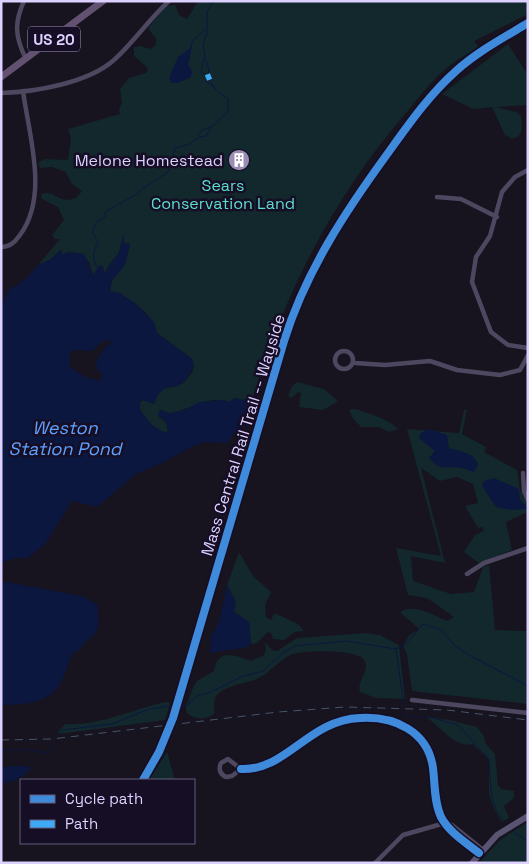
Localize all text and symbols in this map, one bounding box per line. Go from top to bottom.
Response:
road number: US 20 [28,26,80,52]
building icon: Melone Homestead [227,148,251,172]
place label: Melone Homestead [75,150,223,171]
park label: Sears Conservation Land [151,175,295,214]
street label: Mass Central Rail Trail -- Wayside [196,311,290,559]
water label: Weston Station Pond [9,416,124,460]
legend [20,779,195,844]
text: Cycle path [65,789,143,808]
text: Path [65,814,98,833]

